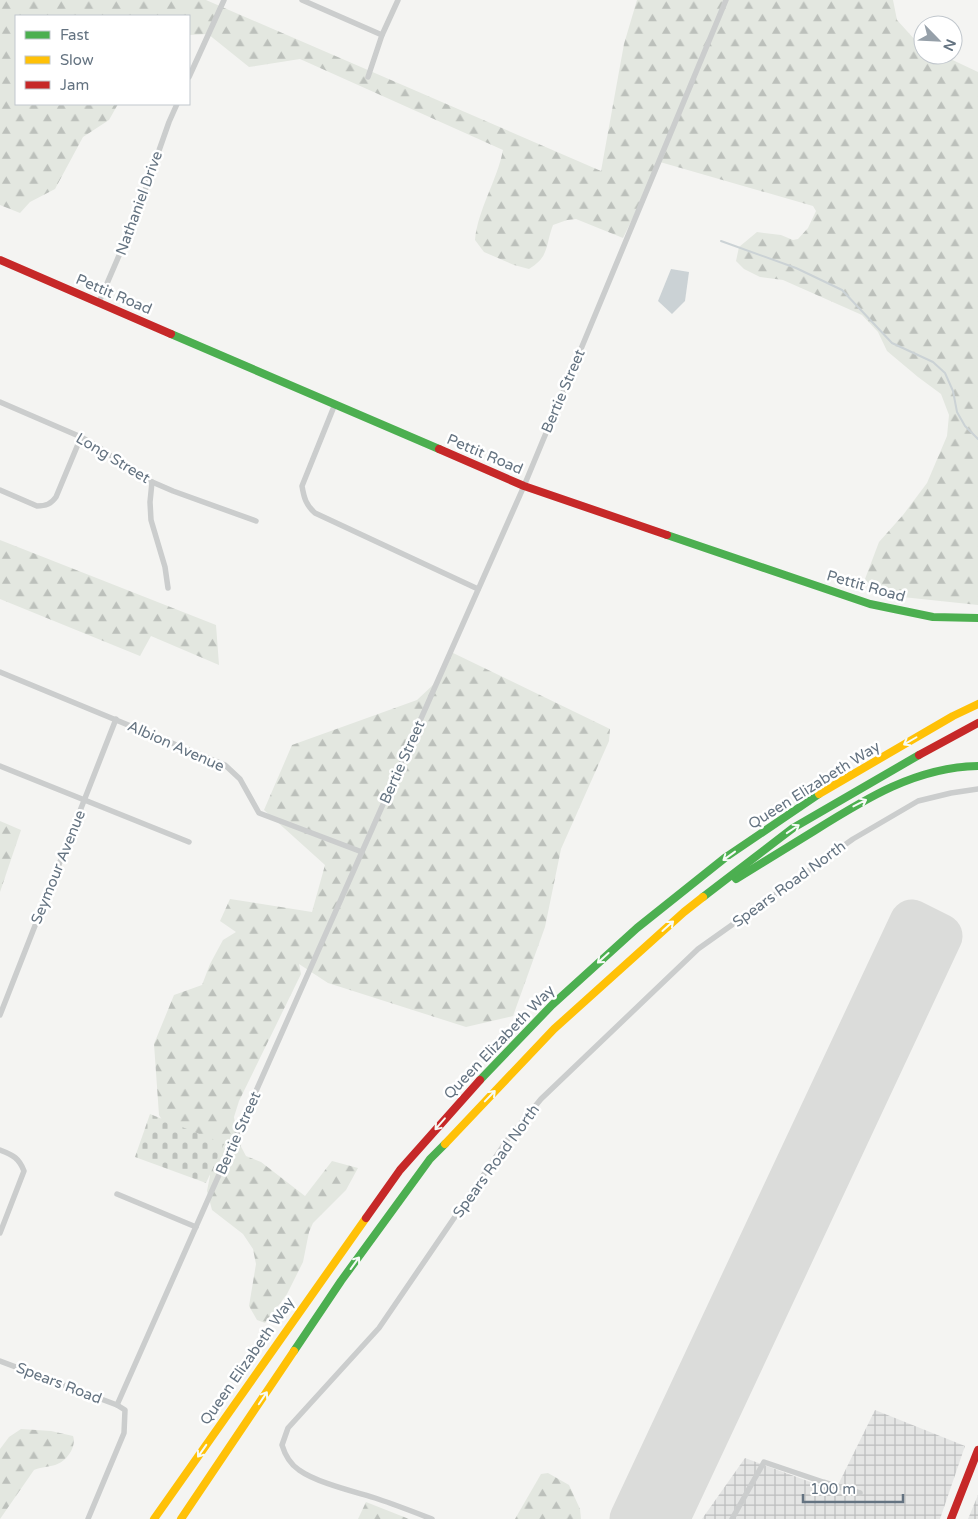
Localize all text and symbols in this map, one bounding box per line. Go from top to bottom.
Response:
legend [15,15,190,105]
north arrow [913,15,963,65]
text: Fast [60,26,90,44]
text: N [939,36,959,54]
text: Slow [60,51,94,69]
text: Jam [60,76,89,94]
street label: Nathaniel Drive [112,148,166,258]
street label: Pettit Road [73,270,155,318]
street label: Bertie Street [537,346,589,436]
street label: Long Street [73,429,153,487]
street label: Pettit Road [444,430,526,478]
street label: Pettit Road [825,566,907,606]
street label: Albion Avenue [125,717,227,775]
street label: Bertie Street [376,717,428,806]
one-way arrow [904,736,918,746]
street label: Queen Elizabeth Way [745,737,883,833]
one-way arrow [852,798,867,807]
street label: Seymour Avenue [27,807,89,927]
one-way arrow [786,824,800,834]
street label: Spears Road North [729,837,849,931]
one-way arrow [722,851,736,861]
one-way arrow [661,921,674,932]
one-way arrow [597,952,610,964]
street label: Queen Elizabeth Way [440,981,558,1103]
street label: Bertie Street [212,1088,264,1177]
one-way arrow [484,1090,496,1103]
street label: Spears Road North [449,1101,543,1221]
one-way arrow [435,1117,446,1130]
one-way arrow [350,1256,360,1270]
street label: Queen Elizabeth Way [196,1294,298,1428]
street label: Spears Road [14,1358,104,1408]
one-way arrow [258,1391,268,1405]
one-way arrow [197,1443,207,1457]
scale bar [803,1472,903,1504]
text: 100 m [810,1480,856,1498]

